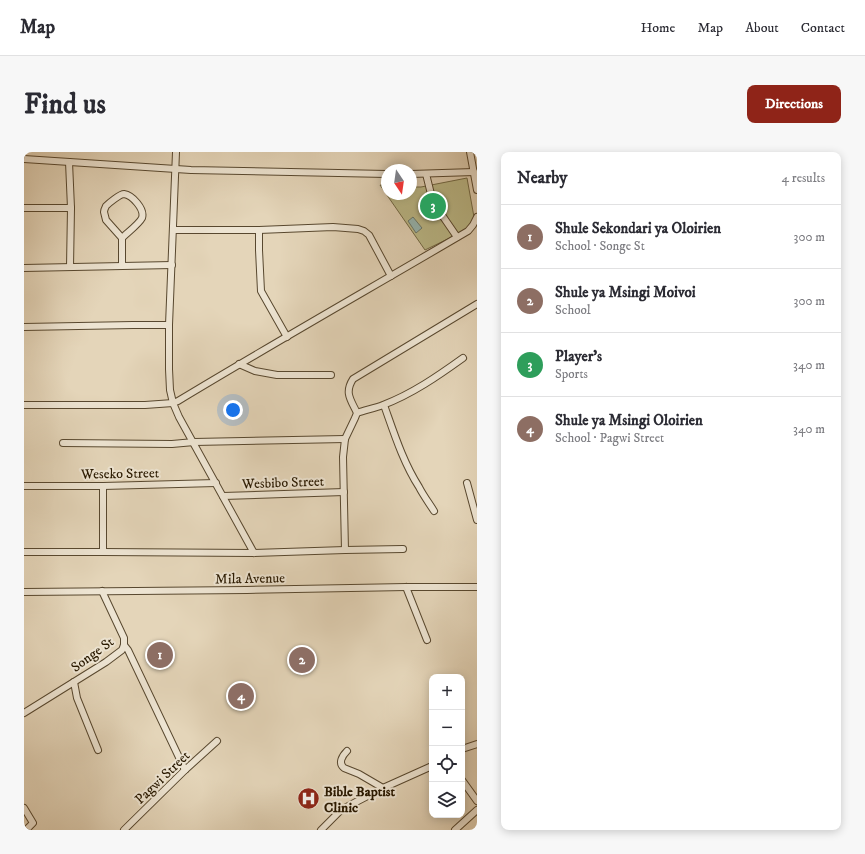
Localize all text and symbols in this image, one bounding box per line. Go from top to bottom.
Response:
text: Map [20,16,55,39]
text: Home [641,19,675,37]
text: Map [697,19,723,37]
text: About [745,19,779,37]
text: Contact [801,19,845,37]
button: Directions [747,85,841,123]
text: Find us [24,87,106,122]
north arrow [381,164,417,200]
text: Nearby [517,167,567,189]
text: 4 results [782,170,825,186]
pin: 3 [420,191,446,221]
text: Shule Sekondari ya Oloirien [555,219,721,238]
text: 1 [528,229,532,245]
text: 300 m [794,229,825,245]
text: School · Songe St [555,238,645,254]
text: Shule ya Msingi Moivoi [555,283,696,302]
text: 2 [527,293,533,309]
text: 300 m [794,293,825,309]
text: School [555,302,591,318]
text: Player's [555,347,602,366]
text: 3 [528,357,532,373]
text: 340 m [793,357,825,373]
text: Sports [555,366,588,382]
your location [223,400,243,420]
text: Shule ya Msingi Oloirien [555,411,703,430]
text: 4 [526,421,534,437]
text: 340 m [793,421,825,437]
text: School · Pagwi Street [555,430,664,446]
street label: Weseko Street [80,464,160,484]
street label: Wesbibo Street [241,473,325,493]
street label: Mila Avenue [215,569,285,589]
street label: Songe St [68,633,118,676]
pin: 1 [147,640,173,670]
pin: 2 [289,645,315,675]
map controls [429,674,465,818]
button: + [429,674,465,710]
pin: 4 [228,681,254,711]
button: − [429,710,465,746]
button: locate [429,746,465,782]
street label: Pagwi Street [131,747,194,808]
button: layers [429,782,465,818]
place label: Bible Baptist Clinic [324,783,395,817]
hospital icon: Bible Baptist Clinic [296,786,322,812]

